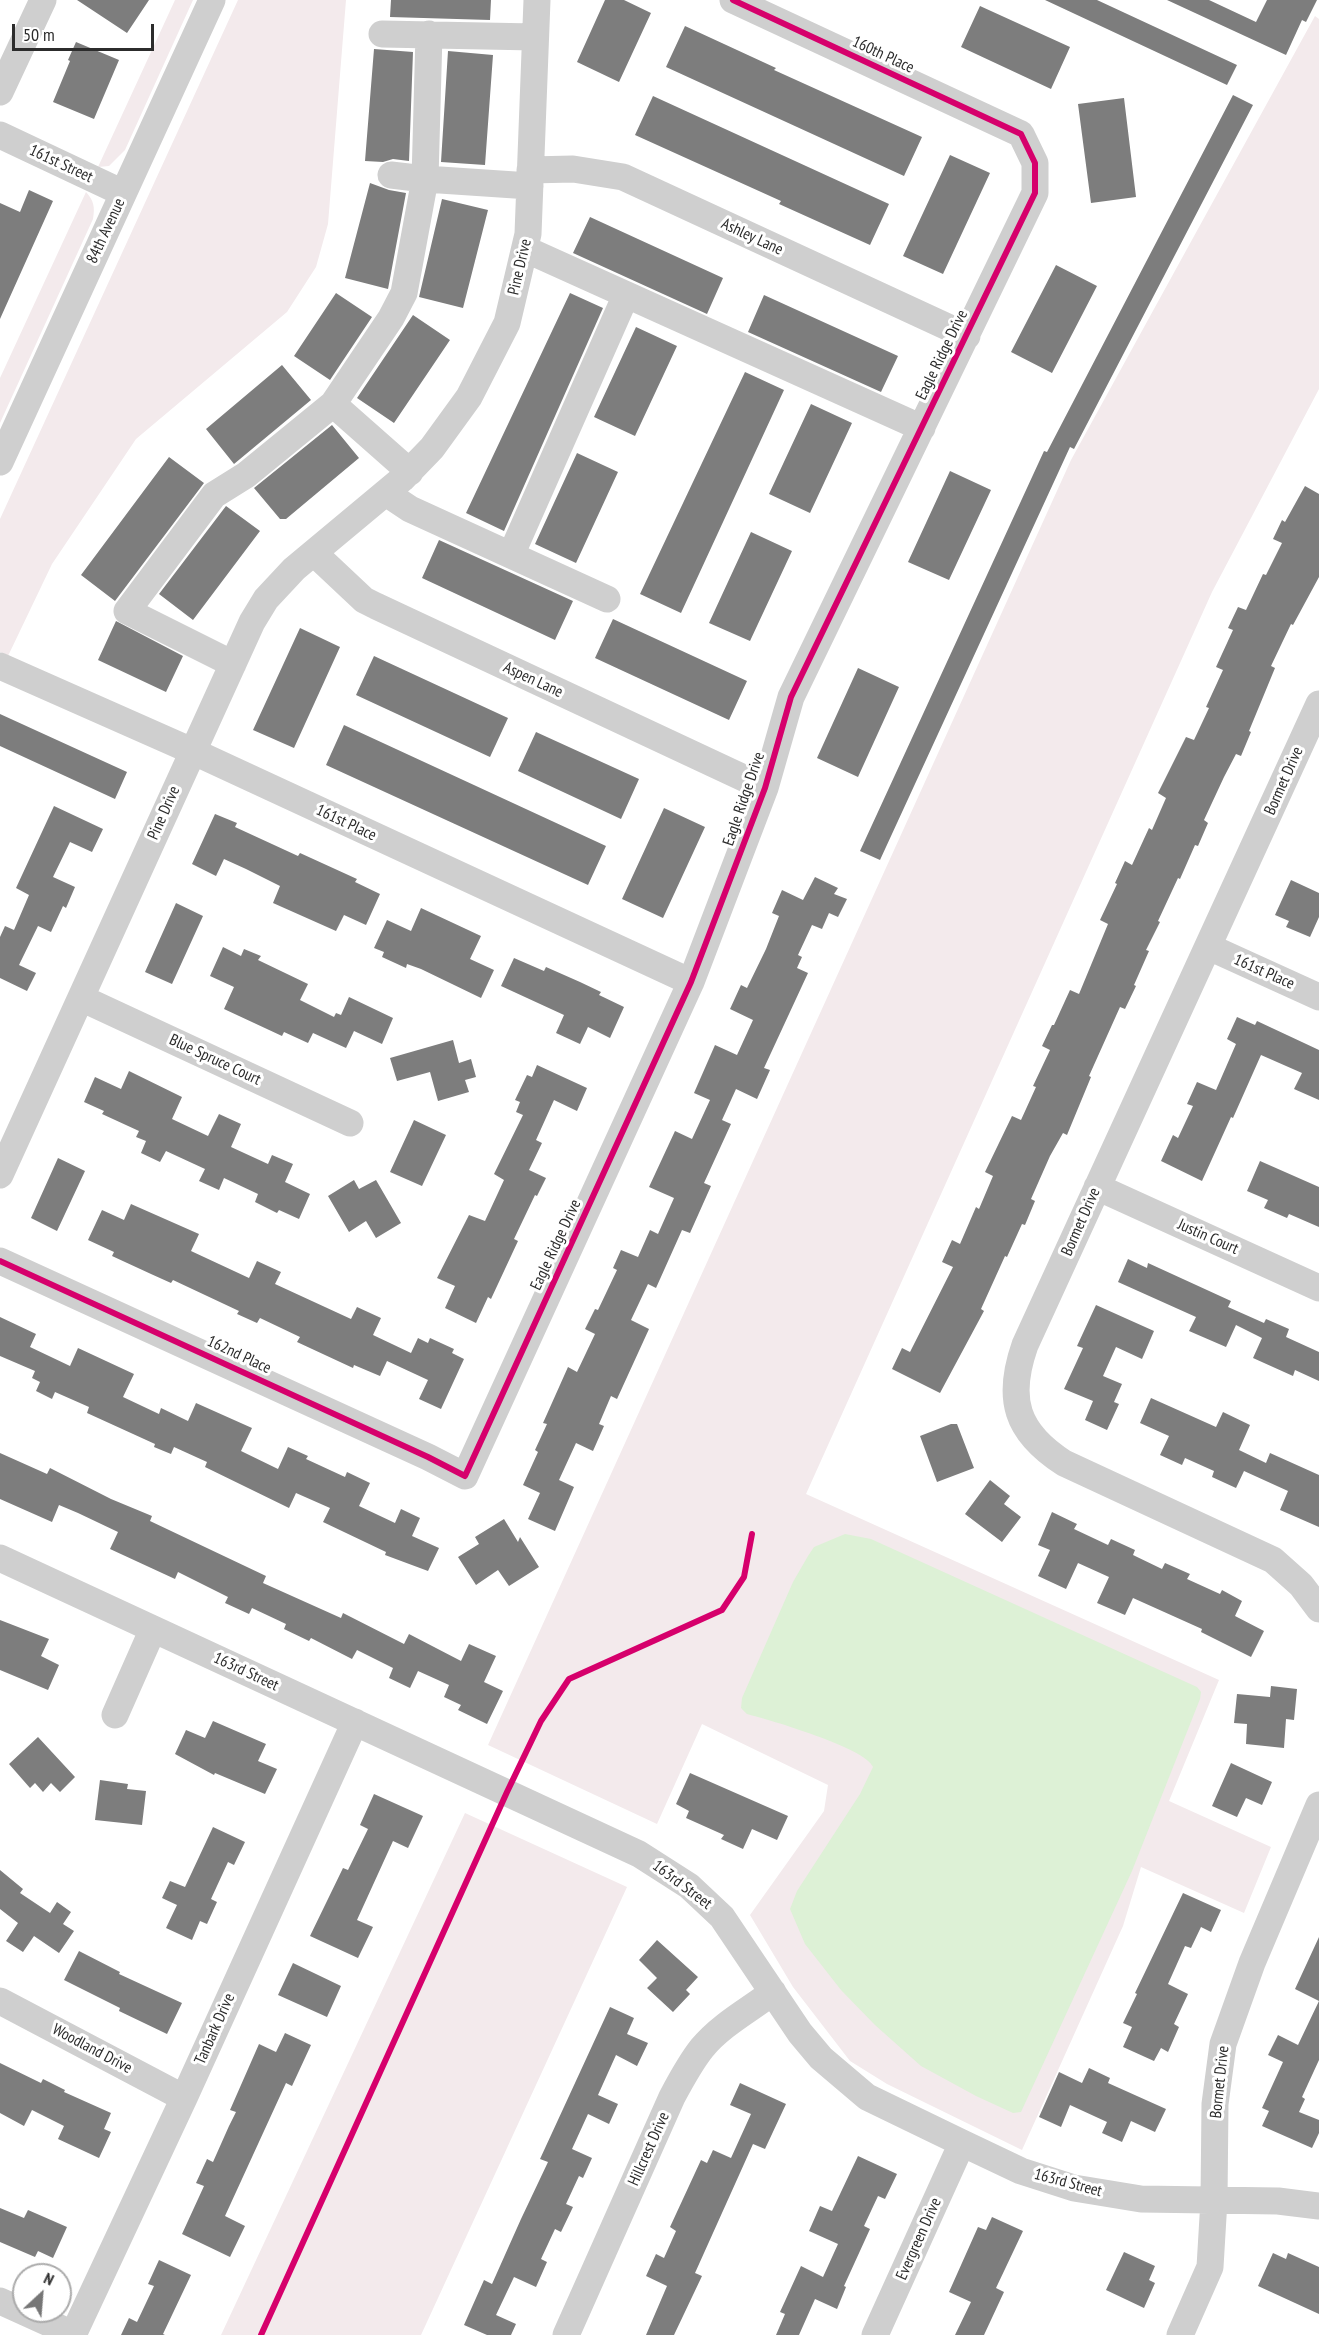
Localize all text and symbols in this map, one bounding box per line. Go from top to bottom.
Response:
scale bar [15,12,158,50]
text: 50 m [23,23,55,46]
street label: 160th Place [849,32,917,78]
street label: 161st Street [26,141,96,187]
street label: 84th Avenue [83,195,129,267]
street label: Ashley Lane [718,214,786,260]
street label: Pine Drive [504,237,536,297]
street label: Eagle Ridge Drive [912,307,972,403]
street label: Aspen Lane [500,658,566,702]
street label: Bormet Drive [1260,744,1308,818]
street label: Eagle Ridge Drive [719,750,769,848]
street label: Pine Drive [144,783,184,843]
street label: 161st Place [313,801,379,845]
street label: 161st Place [1231,950,1297,994]
street label: Blue Spruce Court [166,1030,264,1090]
street label: Bormet Drive [1057,1185,1105,1259]
street label: Eagle Ridge Drive [527,1197,585,1293]
street label: Justin Court [1175,1215,1241,1259]
street label: 162nd Place [204,1332,274,1378]
street label: 163rd Street [210,1649,282,1695]
street label: 163rd Street [649,1856,715,1914]
street label: Tanbark Drive [191,1991,239,2067]
street label: Woodland Drive [49,2020,135,2078]
street label: Bormet Drive [1207,2045,1233,2119]
street label: Hillcrest Drive [624,2109,674,2189]
street label: 163rd Street [1032,2165,1104,2201]
street label: Evergreen Drive [892,2195,946,2283]
north arrow [12,2263,72,2323]
text: N [41,2268,57,2289]

